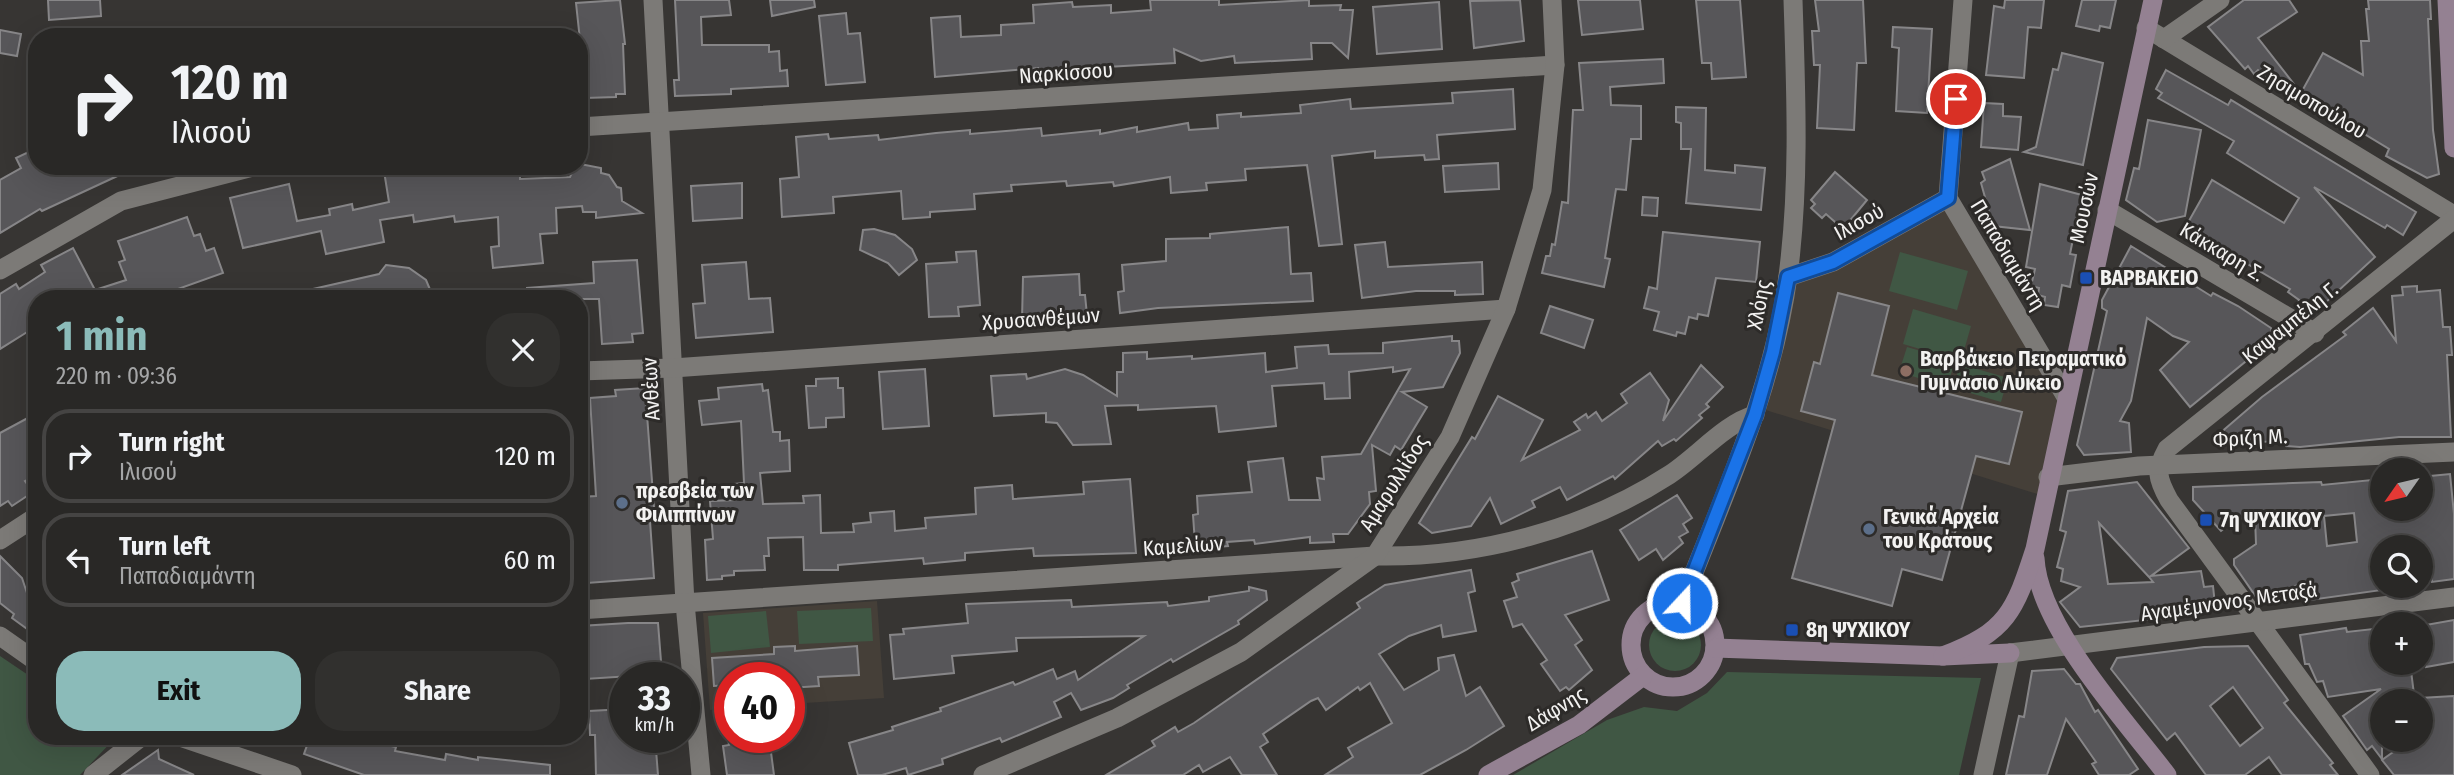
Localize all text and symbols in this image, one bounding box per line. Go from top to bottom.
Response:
text: 120 m [171,53,289,112]
icon: right [56,56,147,147]
street label: Ναρκίσσου [1018,57,1114,89]
street label: Ζησιμοπούλου [2253,59,2371,145]
pin [1926,69,1986,129]
icon: arrive [1937,80,1975,118]
text: Ιλισού [171,113,252,151]
street label: Μουσών [2064,170,2104,246]
street label: Παπαδιαμάντη [1965,195,2051,315]
street label: Ιλισού [1830,198,1888,246]
street label: Κάκκαρη Σ. [2175,217,2269,287]
place label: ΒΑΡΒΑΚΕΙΟ [2100,265,2199,291]
marker: ΒΑΡΒΑΚΕΙΟ [2078,270,2094,286]
street label: Καψαμπέλη Γ. [2237,276,2343,370]
street label: Χλόης [1741,278,1777,332]
street label: Χρυσανθέμων [981,302,1101,336]
text: 1 min [56,311,147,361]
button: close [486,313,560,387]
place label: Βαρβάκειο Πειραματικό Γυμνάσιο Λύκειο [1920,346,2126,396]
street label: Ανθέων [636,357,666,421]
text: 220 m · 09:36 [56,362,177,390]
marker: Βαρβάκειο Πειραματικό Γυμνάσιο Λύκειο [1898,363,1914,379]
street label: Φριζη Μ. [2212,423,2288,453]
text: Turn right [119,427,225,458]
street label: Αμαρυλλίδος [1354,429,1434,536]
icon: right [60,437,98,475]
text: 120 m [495,441,556,472]
text: Ιλισού [119,458,177,486]
north arrow [2370,458,2432,522]
map controls [2370,458,2433,752]
place label: πρεσβεία των Φιλιππίνων [635,478,754,528]
marker: πρεσβεία των Φιλιππίνων [614,495,630,511]
place label: Γενικά Αρχεία του Κράτους [1882,504,2000,554]
place label: 7η ΨΥΧΙΚΟΥ [2220,507,2322,533]
marker: 7η ΨΥΧΙΚΟΥ [2198,512,2214,528]
marker: Γενικά Αρχεία του Κράτους [1861,521,1877,537]
street label: Καμελίων [1142,530,1224,562]
text: Turn left [119,531,211,562]
button: search [2370,535,2433,598]
icon: left [60,541,98,579]
text: 60 m [503,545,556,576]
text: Παπαδιαμάντη [119,562,256,590]
position arrow [1645,566,1719,640]
street label: Αγαμέμνονος Μεταξά [2139,577,2319,627]
button: + [2370,612,2433,675]
place label: 8η ΨΥΧΙΚΟΥ [1806,617,1911,643]
marker: 8η ΨΥΧΙΚΟΥ [1784,622,1800,638]
button: Exit [56,651,301,731]
button: Share [315,651,560,731]
speed limit sign: 40 [714,662,805,753]
text: 33 [638,677,671,719]
street label: Δάφνης [1521,681,1591,737]
button: − [2370,689,2433,752]
text: km/h [634,714,675,736]

